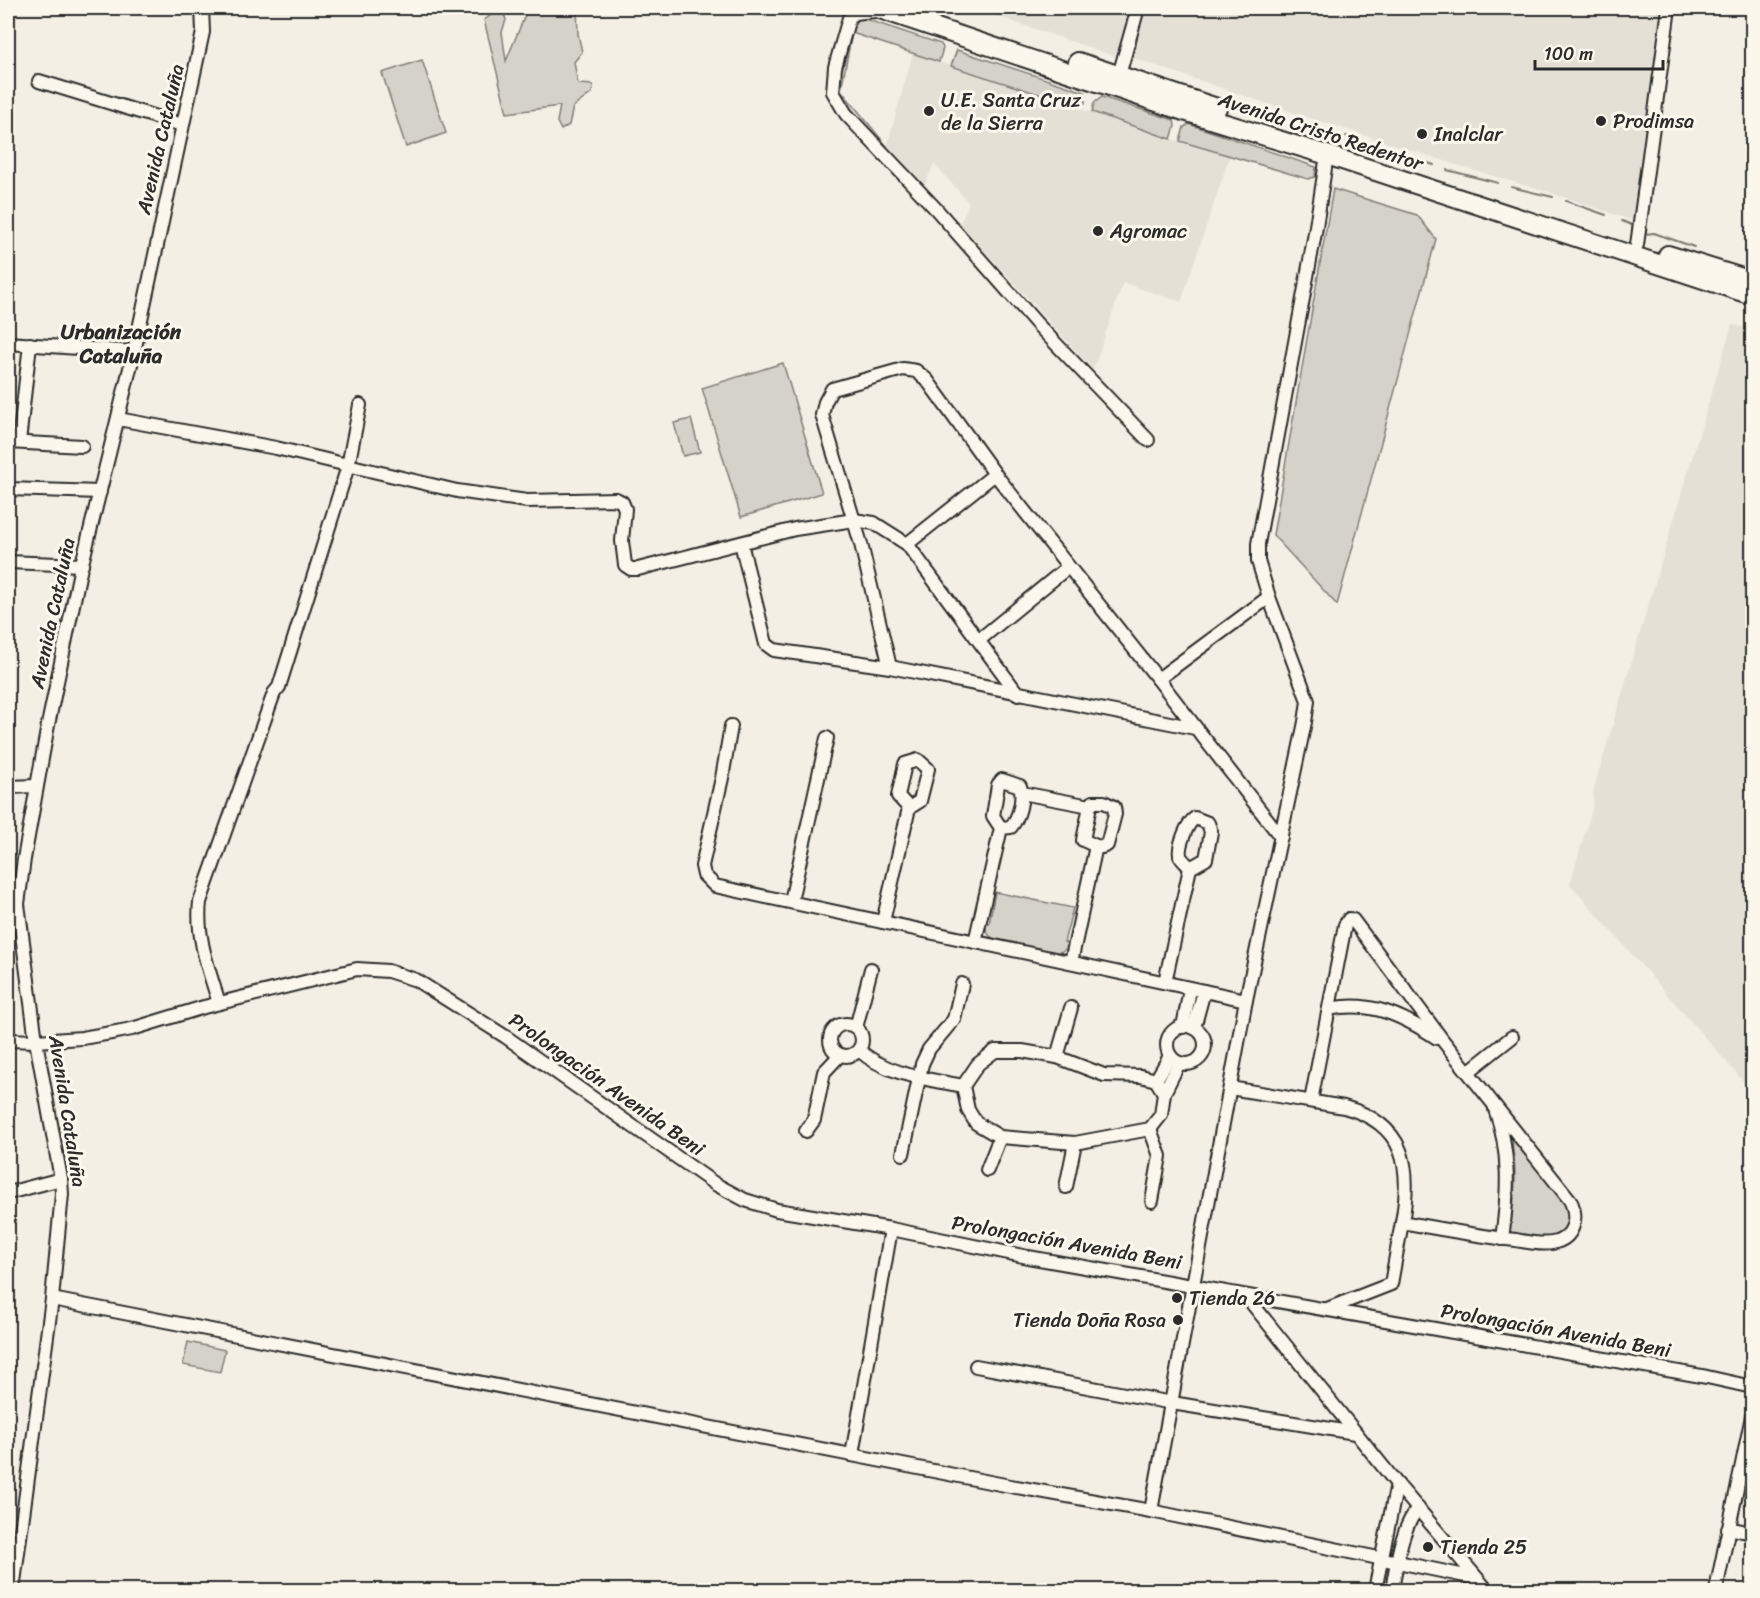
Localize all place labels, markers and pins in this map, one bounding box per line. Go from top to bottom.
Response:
place label: U.E. Santa Cruz de la Sierra [941,83,1081,141]
marker: U.E. Santa Cruz de la Sierra [922,104,936,118]
place label: Prodimsa [1613,104,1694,139]
marker: Prodimsa [1594,114,1608,128]
place label: Inalclar [1433,117,1504,152]
marker: Inalclar [1415,127,1429,141]
place label: Agromac [1109,214,1187,249]
marker: Agromac [1091,224,1105,238]
place label: Tienda 26 [1189,1281,1275,1316]
marker: Tienda 26 [1170,1291,1184,1305]
place label: Tienda Doña Rosa [1013,1303,1166,1338]
marker: Tienda Doña Rosa [1171,1313,1185,1327]
place label: Tienda 25 [1440,1530,1527,1565]
marker: Tienda 25 [1421,1540,1435,1554]

